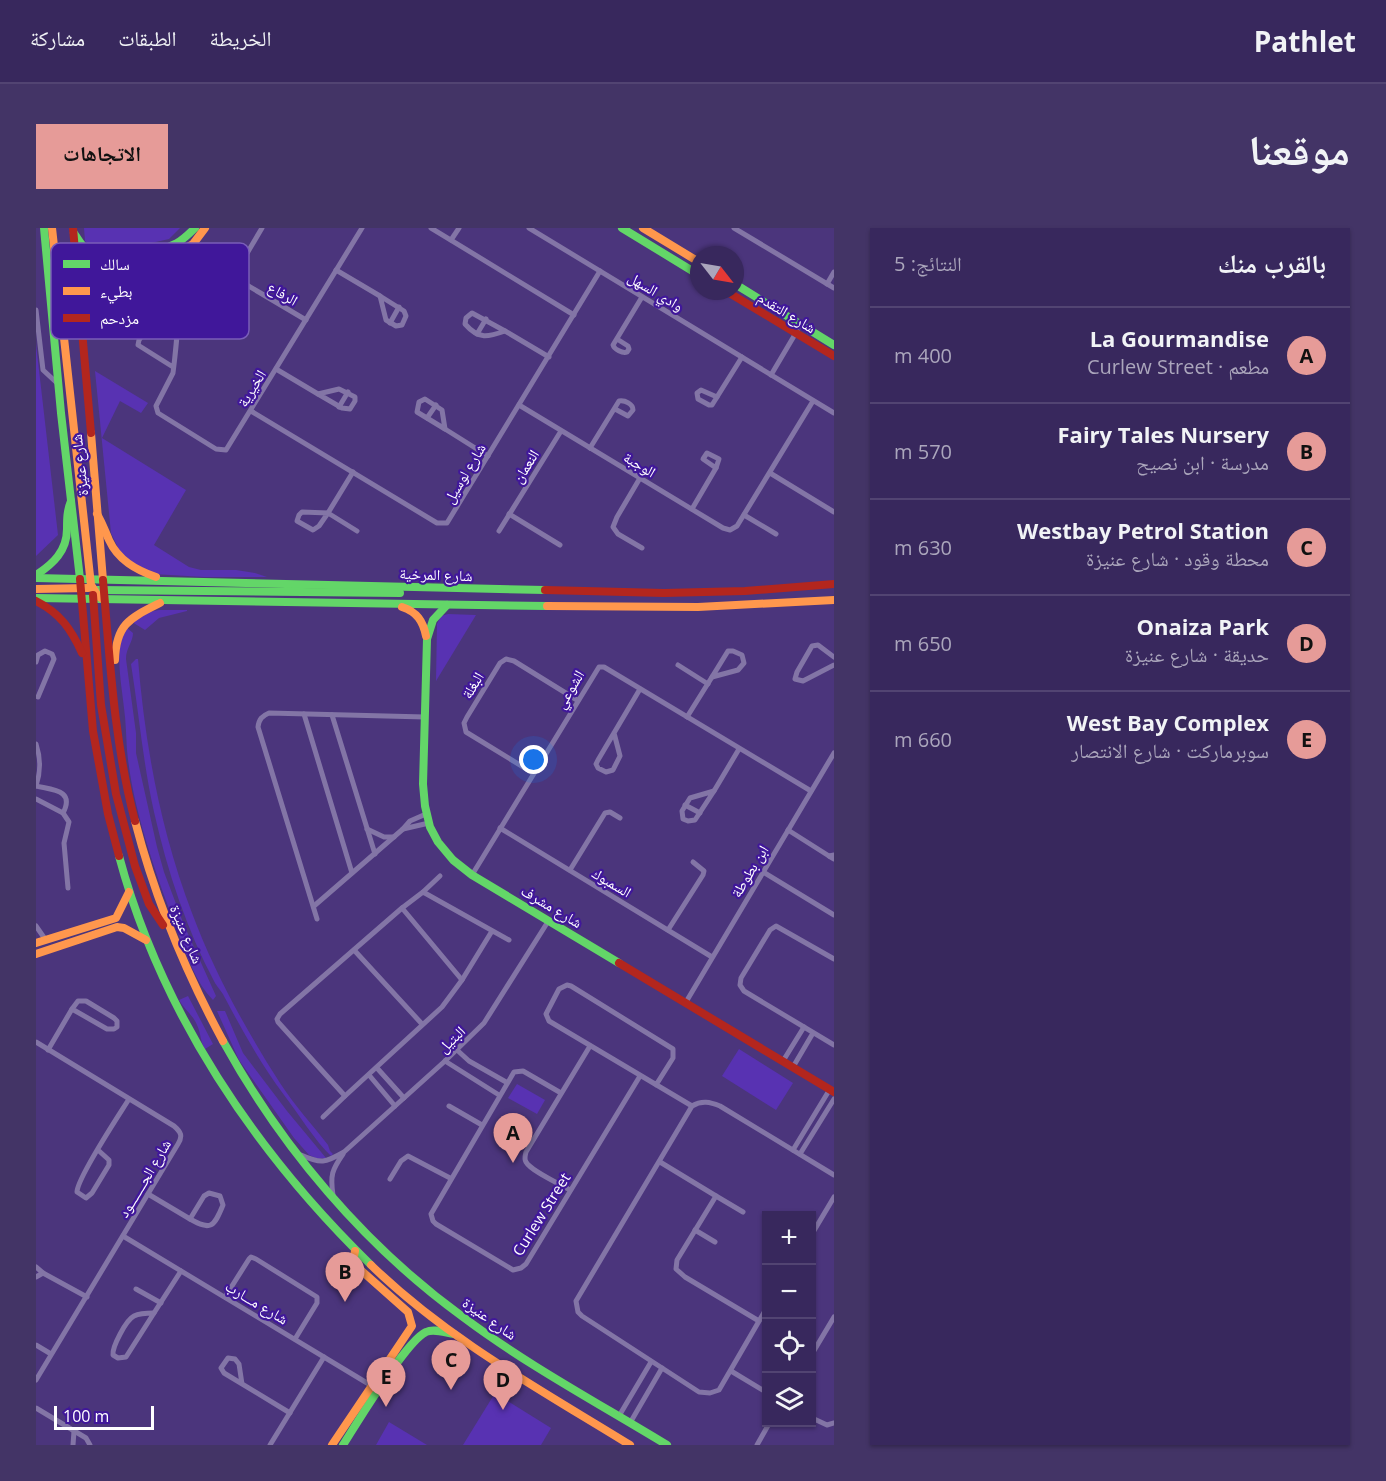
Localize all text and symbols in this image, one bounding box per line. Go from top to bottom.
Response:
text: Pathlet [1254,22,1356,60]
text: مشاركة [30,24,85,52]
text: الطبقات [118,24,177,52]
text: الخريطة [210,24,271,52]
text: موقعنا [1249,120,1350,177]
button: الاتجاهات [36,124,168,189]
legend [51,243,249,339]
text: بالقرب منك [1218,245,1326,281]
north arrow [690,246,744,300]
text: النتائج: 5 [894,250,962,277]
text: سالك [100,253,130,275]
street label: وادي السهل [623,267,687,318]
street label: الرفاع [264,276,302,311]
text: بطيء [100,280,132,304]
street label: شارع التقدم [754,287,820,338]
text: مزدحم [100,307,139,329]
text: La Gourmandise [1090,323,1269,353]
text: 400 m [894,342,952,369]
text: A [1300,342,1313,369]
text: مطعم · Curlew Street [1087,353,1269,380]
street label: الخيرية [232,366,270,410]
text: Fairy Tales Nursery [1058,419,1269,449]
street label: شارع عنيزة [66,433,93,497]
text: 570 m [894,438,952,465]
text: B [1300,438,1313,465]
street label: شارع لوسيل [438,439,491,507]
street label: النعمان [507,445,544,487]
street label: الوجبة [620,447,660,481]
text: مدرسة · ابن نصيح [1136,449,1269,476]
text: Westbay Petrol Station [1017,515,1269,545]
text: 630 m [894,534,952,561]
text: C [1300,534,1313,561]
text: محطة وقود · شارع عنيزة [1086,545,1269,572]
street label: شارع المرخية [399,563,473,586]
text: Onaiza Park [1137,611,1269,641]
text: 650 m [894,630,952,657]
text: D [1299,630,1314,657]
text: حديقة · شارع عنيزة [1125,641,1269,668]
street label: الشوعي [550,666,591,713]
street label: البغلة [456,668,488,702]
text: West Bay Complex [1067,707,1269,737]
text: 660 m [894,726,952,753]
text: E [1301,726,1312,753]
text: سوبرماركت · شارع الانتصار [1071,737,1269,764]
your location [519,745,548,774]
street label: ابن بطوطة [726,841,773,901]
street label: السمبوك [589,862,635,902]
street label: شارع مشرف [517,880,586,933]
street label: شارع عنيزة [165,902,208,967]
street label: البتيل [433,1021,470,1058]
pin: A [494,1114,532,1163]
street label: شارع الجــــــــود [113,1135,176,1221]
street label: Curlew Street [508,1169,574,1259]
map controls [762,1211,816,1427]
button: + [762,1211,816,1265]
pin: B [326,1252,364,1302]
button: − [762,1265,816,1319]
street label: شارع مـــارب [221,1275,292,1329]
street label: شارع عنيزة [458,1292,521,1345]
button: locate [762,1319,816,1373]
pin: C [432,1340,470,1390]
pin: E [366,1358,406,1407]
pin: D [484,1360,522,1410]
button: layers [762,1373,816,1427]
scale bar [54,1403,154,1430]
text: 100 m [63,1405,109,1427]

